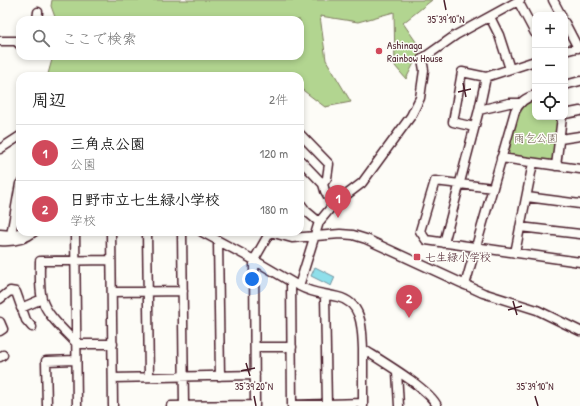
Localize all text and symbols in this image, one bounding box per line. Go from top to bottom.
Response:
map controls [532,12,568,120]
button: + [532,12,568,48]
text: 35°39'10"N [427,13,465,26]
search box [16,16,304,60]
icon: search [30,27,52,49]
text: ここで検索 [62,28,137,49]
place label: Ashinaga Rainbow House [387,38,444,65]
marker: Ashinaga Rainbow House [374,46,384,56]
button: − [532,48,568,84]
button: locate [532,84,568,120]
text: 周辺 [32,88,66,111]
text: 2件 [269,90,288,108]
park label: 雨乞公園 [514,131,558,145]
text: 三角点公園 [70,133,145,154]
text: 1 [43,144,47,162]
text: 120 m [260,144,288,162]
text: 公園 [70,155,96,173]
pin: 1 [325,185,351,218]
text: 日野市立七生緑小学校 [70,189,220,210]
text: 2 [42,200,48,218]
text: 180 m [260,200,288,218]
text: 学校 [70,211,96,229]
place label: 七生緑小学校 [425,250,491,264]
marker: 七生緑小学校 [412,252,422,262]
your location [242,269,262,289]
pin: 2 [396,285,422,318]
text: 35°39'20"N [235,380,273,393]
text: 35°39'10"N [516,380,554,393]

